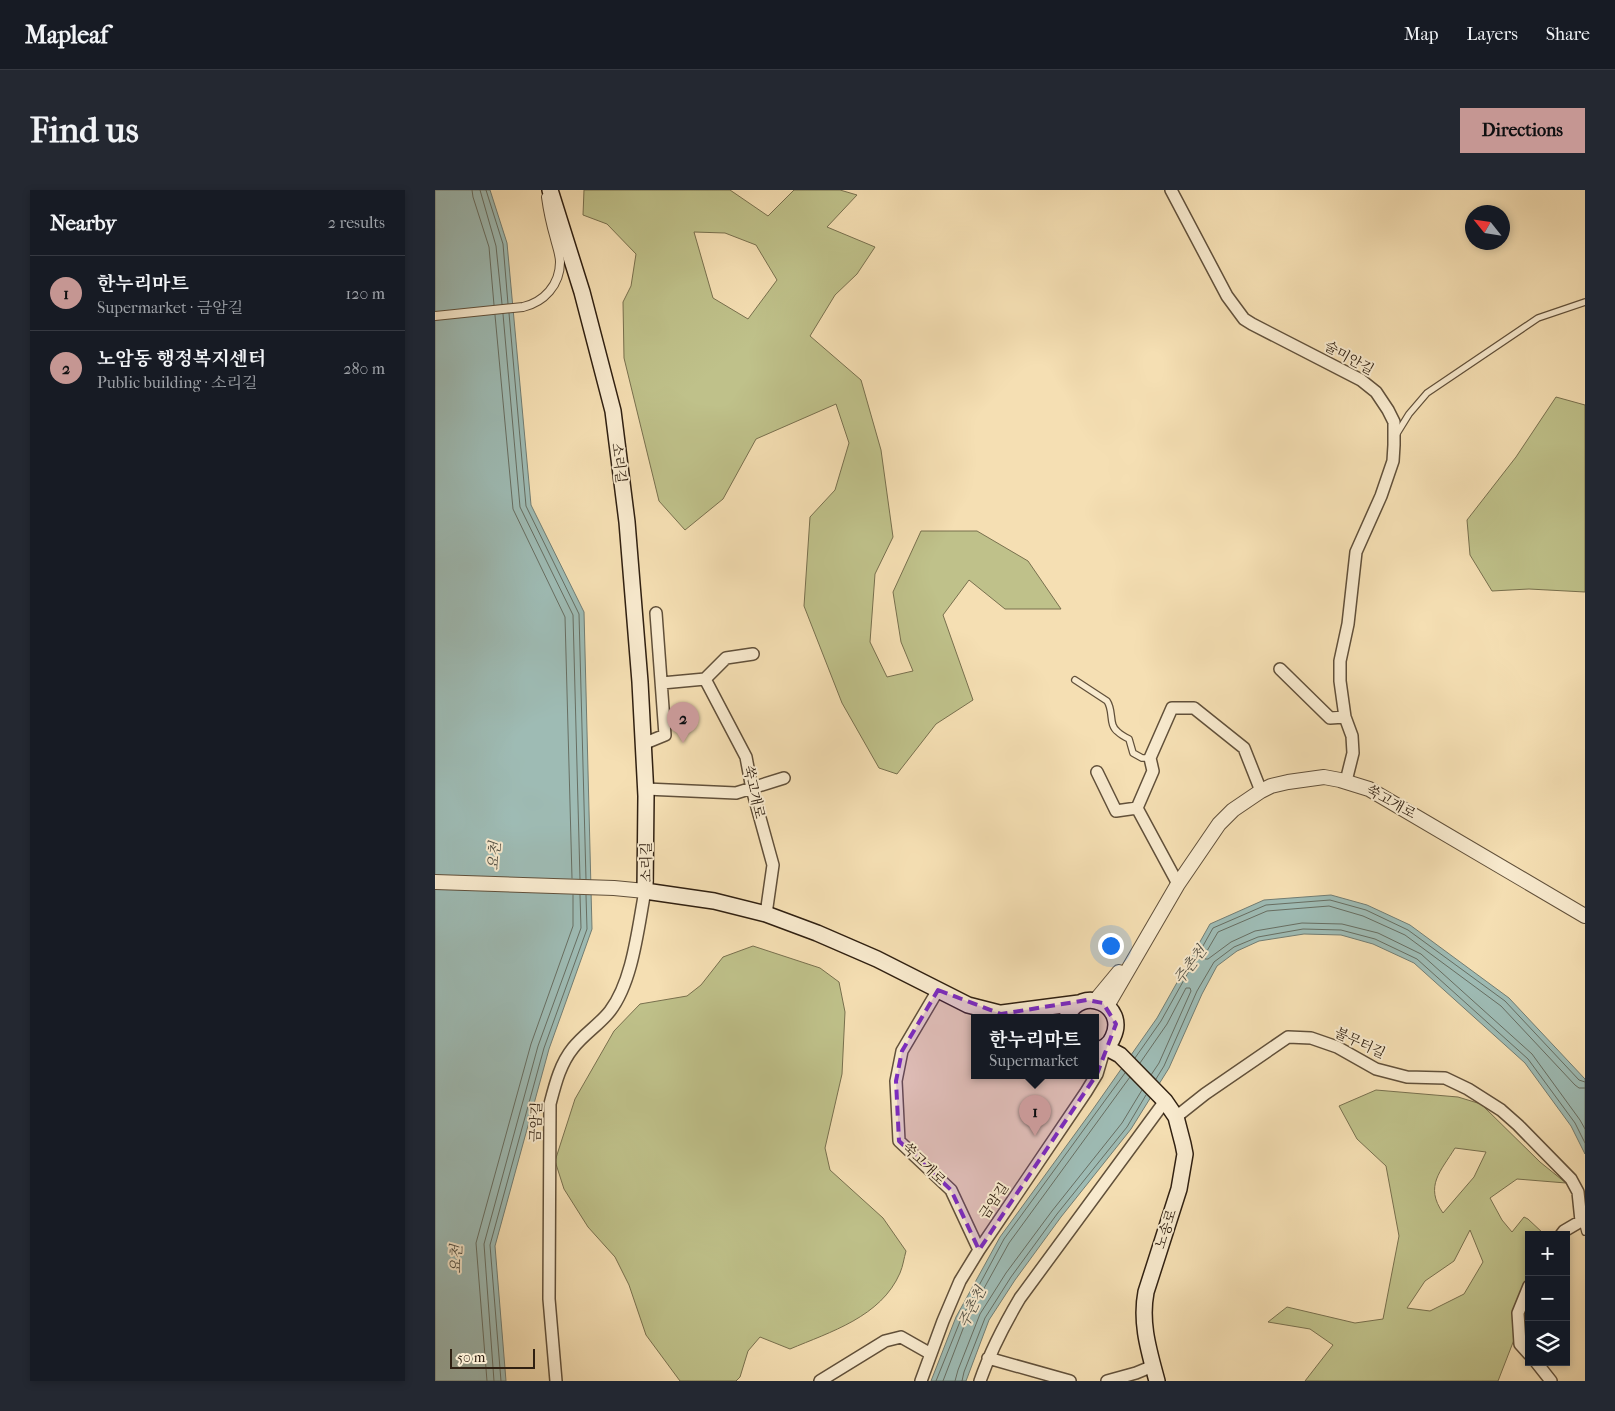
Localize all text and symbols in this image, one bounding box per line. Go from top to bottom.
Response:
text: Mapleaf [25,21,108,49]
text: Map [1404,24,1438,45]
text: Layers [1466,24,1518,45]
text: Share [1546,24,1590,45]
button: Directions [1460,108,1585,153]
text: Find us [30,110,139,151]
north arrow [1465,205,1510,250]
text: Nearby [50,211,116,235]
text: 2 results [328,213,385,232]
text: 한누리마트 [97,273,189,295]
text: 1 [63,284,69,303]
text: 120 m [346,284,385,303]
text: Supermarket · 금암길 [97,298,243,317]
street label: 술미안길 [1321,337,1377,379]
text: 노암동 행정복지센터 [97,348,266,370]
text: 2 [62,359,70,378]
text: 280 m [343,359,385,378]
text: Public building · 소리길 [97,373,258,392]
street label: 소리길 [608,442,630,484]
pin: 2 [667,702,699,743]
street label: 쑥고개로 [740,764,768,821]
street label: 쑥고개로 [1363,781,1419,823]
water label: 요천 [484,839,504,871]
street label: 소리길 [638,842,655,882]
your location [1098,933,1124,959]
water label: 주촌천 [1170,941,1211,988]
popup [971,1014,1099,1079]
street label: 불무터길 [1332,1024,1388,1062]
text: 한누리마트 [989,1029,1081,1051]
text: Supermarket [989,1051,1079,1070]
pin: 1 [1019,1095,1051,1136]
street label: 금암길 [526,1101,546,1143]
street label: 쑥고개로 [899,1139,950,1189]
street label: 금암길 [976,1179,1012,1223]
street label: 노송로 [1152,1207,1180,1251]
map controls [1525,1231,1570,1366]
button: + [1525,1231,1570,1276]
water label: 요천 [446,1243,466,1274]
button: − [1525,1276,1570,1321]
water label: 주촌천 [954,1282,990,1330]
button: layers [1525,1321,1570,1366]
scale bar [450,1346,535,1369]
text: 50 m [457,1349,485,1366]

